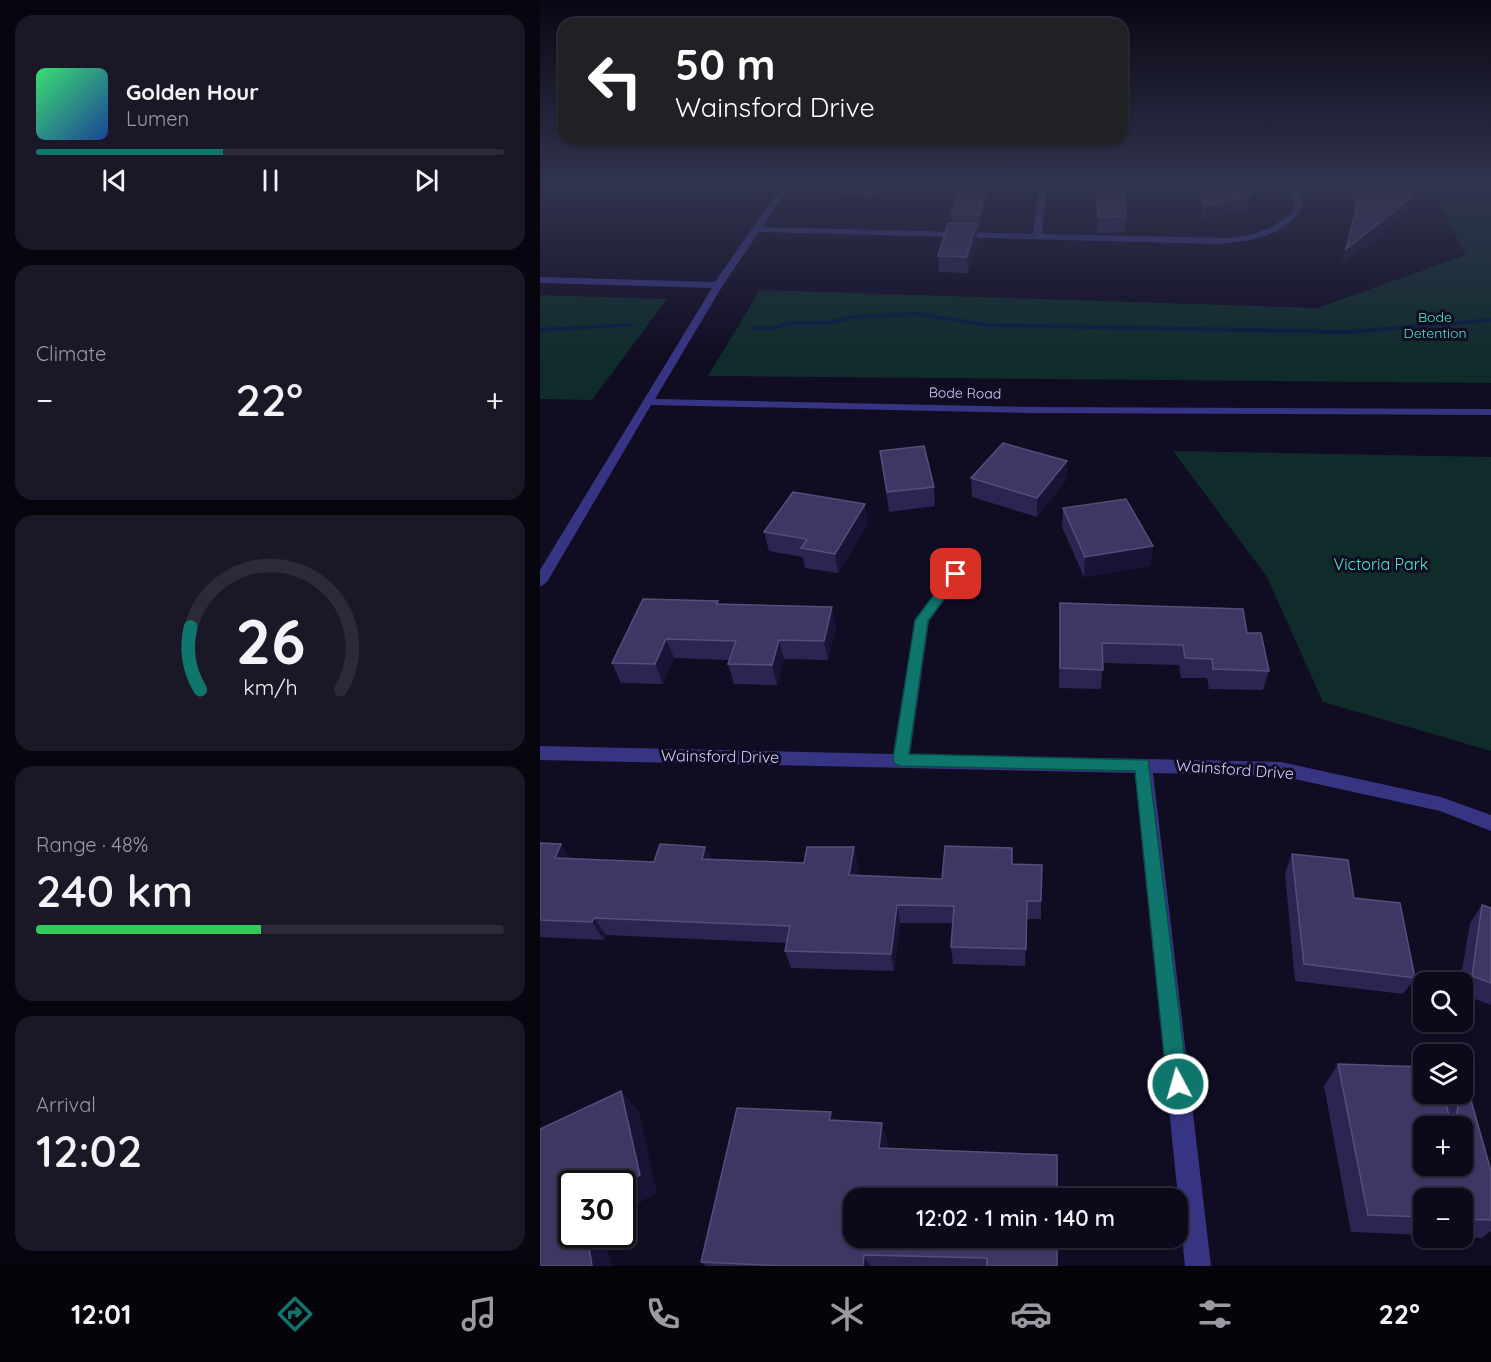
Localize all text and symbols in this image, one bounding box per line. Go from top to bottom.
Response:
text: 50 m [675,38,775,91]
icon: left [576,42,654,120]
text: Golden Hour [126,78,259,106]
text: Wainsford Drive [675,90,875,124]
text: Lumen [126,106,189,131]
icon: previous [98,164,131,197]
icon: pause [254,164,287,197]
icon: next [410,164,443,197]
park label: Bode Detention [1403,308,1467,342]
text: Climate [36,341,106,366]
text: 22° [236,371,303,427]
text: − [36,379,53,420]
text: + [485,379,504,420]
street label: Bode Road [929,383,1001,403]
pin [930,548,981,599]
park label: Victoria Park [1334,554,1428,574]
icon: arrive [939,557,972,590]
text: 26 [235,602,305,680]
text: km/h [243,674,297,700]
street label: Wainsford Drive [661,745,779,767]
street label: Wainsford Drive [1175,755,1295,783]
text: Range · 48% [36,832,148,857]
text: 240 km [36,862,193,918]
map controls [1413,972,1473,1248]
button: search [1413,972,1473,1032]
button: layers [1413,1044,1473,1104]
position arrow [1146,1052,1210,1116]
text: Arrival [36,1092,96,1117]
button: + [1413,1116,1473,1176]
text: 12:02 [36,1122,142,1178]
speed limit sign: 30 [558,1170,636,1248]
button: − [1413,1188,1473,1248]
text: 12:02 · 1 min · 140 m [916,1204,1115,1232]
icon: directions [274,1293,316,1335]
icon: music [458,1293,500,1335]
icon: phone [642,1293,684,1335]
icon: climate [826,1293,868,1335]
icon: car [1010,1293,1052,1335]
icon: filters [1194,1293,1236,1335]
text: 12:01 [71,1297,131,1331]
text: 22° [1379,1297,1420,1331]

